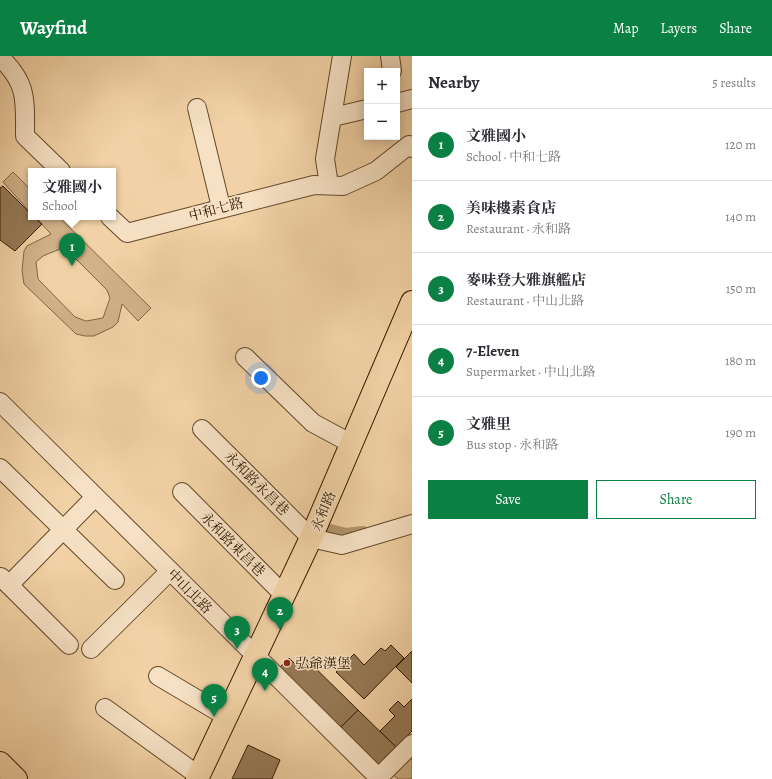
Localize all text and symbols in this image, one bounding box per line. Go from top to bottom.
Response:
text: Wayfind [20,15,87,41]
text: Map [613,19,639,38]
text: Layers [661,19,697,38]
text: Share [719,19,752,38]
map controls [364,68,400,140]
button: + [364,68,400,104]
text: Nearby [428,71,479,94]
text: 5 results [712,74,756,91]
button: − [364,104,400,140]
text: 文雅國小 [466,126,526,146]
text: 1 [439,136,443,153]
text: 120 m [725,136,756,153]
text: School · 中和七路 [466,148,561,165]
popup [28,168,116,220]
text: 文雅國小 [42,177,102,197]
street label: 中和七路 [187,193,246,226]
text: School [42,197,77,214]
text: 美味樓素食店 [466,198,556,218]
text: 2 [438,208,444,225]
text: 140 m [725,208,756,225]
text: Restaurant · 永和路 [466,220,571,237]
pin: 1 [59,233,85,266]
text: 麥味登大雅旗艦店 [466,270,586,290]
text: 3 [438,280,444,297]
text: 150 m [726,280,756,297]
text: Restaurant · 中山北路 [466,292,584,309]
text: 7-Eleven [466,341,519,361]
text: 4 [438,352,444,369]
text: 180 m [725,352,756,369]
text: Supermarket · 中山北路 [466,363,595,380]
your location [251,368,271,388]
text: 文雅里 [466,414,511,434]
text: 5 [438,424,444,441]
text: 190 m [725,424,756,441]
text: Bus stop · 永和路 [466,436,558,453]
street label: 永和路永昌巷 [220,447,293,520]
button: Save [428,480,588,519]
button: Share [596,480,756,519]
street label: 永和路 [307,488,340,534]
street label: 永和路東昌巷 [196,508,269,581]
street label: 中山北路 [163,565,216,618]
pin: 2 [267,597,293,630]
pin: 3 [224,616,250,649]
place label: 弘爺漢堡 [295,654,351,673]
pin: 4 [252,658,278,691]
marker: 弘爺漢堡 [282,658,292,668]
pin: 5 [201,684,227,717]

